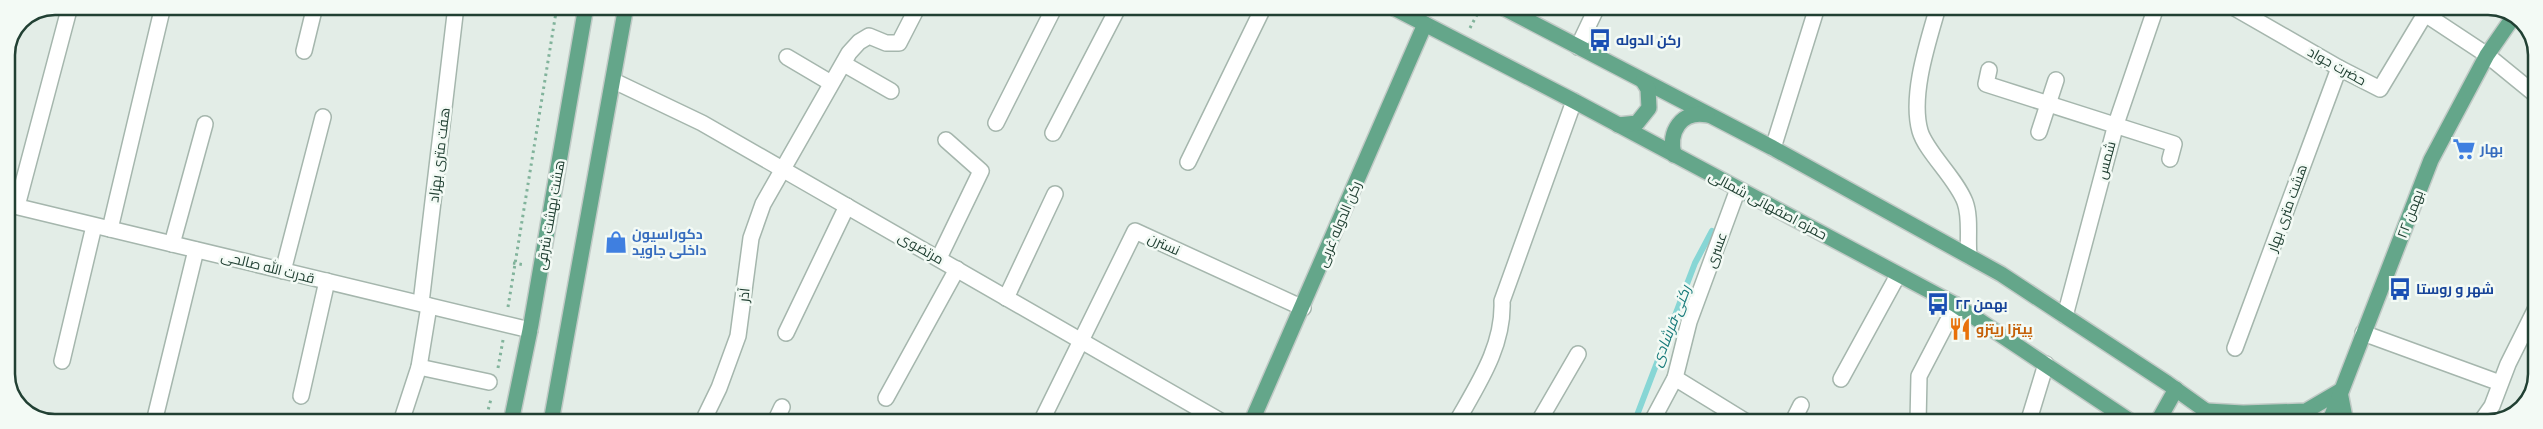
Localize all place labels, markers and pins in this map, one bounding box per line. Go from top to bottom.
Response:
bus stop icon: رکن الدوله [1587,27,1613,53]
place label: رکن الدوله [1616,32,1681,49]
supermarket icon: بهار [2451,136,2477,162]
place label: بهار [2479,141,2503,158]
place label: دکوراسیون داخلی جاوید [632,226,707,259]
shop icon: دکوراسیون داخلی جاوید [603,229,629,255]
bus stop icon: شهر و روستا [2387,276,2413,302]
place label: شهر و روستا [2416,281,2494,298]
bus stop icon: ۲۲ بهمن [1925,291,1951,317]
place label: ۲۲ بهمن [1955,296,2008,313]
restaurant icon: پیتزا ریتزو [1947,316,1973,342]
place label: پیتزا ریتزو [1976,321,2033,340]

